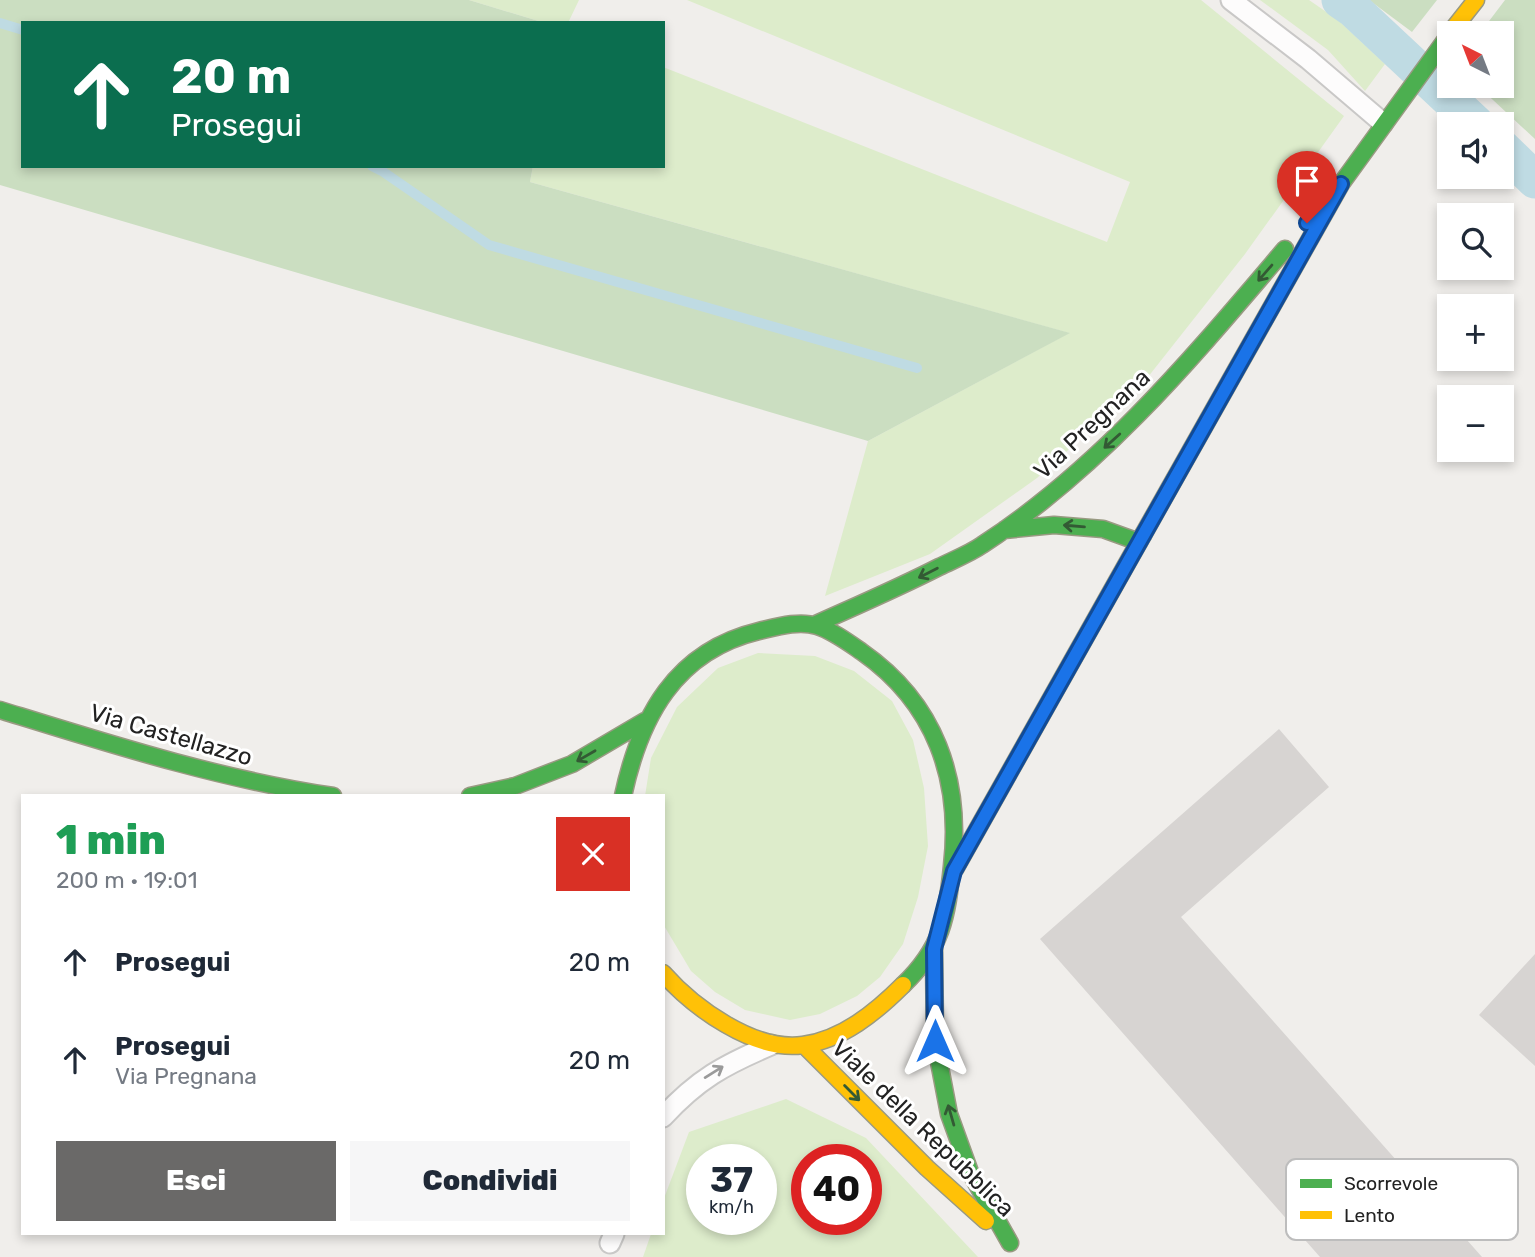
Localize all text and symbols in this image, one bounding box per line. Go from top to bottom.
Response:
north arrow [1437,21,1514,98]
map controls [1437,21,1514,462]
text: 20 m [171,47,292,105]
icon: ahead [56,49,147,140]
text: Prosegui [171,106,302,144]
button: sound [1437,112,1514,189]
pin [1277,151,1337,223]
icon: arrive [1288,162,1326,200]
button: search [1437,203,1514,280]
one-way arrow [1257,263,1273,281]
button: + [1437,294,1514,371]
street label: Via Pregnana [1028,363,1156,485]
button: − [1437,385,1514,462]
one-way arrow [1103,433,1121,449]
one-way arrow [1063,519,1085,532]
one-way arrow [918,567,939,580]
street label: Via Castellazzo [86,698,256,772]
one-way arrow [577,749,597,763]
text: 1 min [56,815,166,865]
button: close [556,817,630,891]
text: 200 m · 19:01 [56,866,197,894]
icon: ahead [56,943,94,981]
text: Prosegui [115,947,231,978]
text: 20 m [569,947,630,978]
position arrow [898,1004,972,1078]
text: Prosegui [115,1031,231,1062]
street label: Viale della Repubblica [826,1034,1020,1222]
icon: ahead [56,1041,94,1079]
text: 20 m [569,1045,630,1076]
text: Via Pregnana [115,1062,257,1090]
one-way arrow [703,1065,723,1079]
one-way arrow [844,1085,861,1102]
one-way arrow [943,1105,956,1127]
button: Esci [56,1141,336,1221]
button: Condividi [350,1141,630,1221]
speed limit sign: 40 [791,1144,882,1235]
text: 37 [710,1159,753,1201]
legend [1286,1159,1518,1240]
text: Scorrevole [1344,1172,1438,1195]
text: km/h [709,1196,754,1218]
text: Lento [1344,1204,1395,1227]

